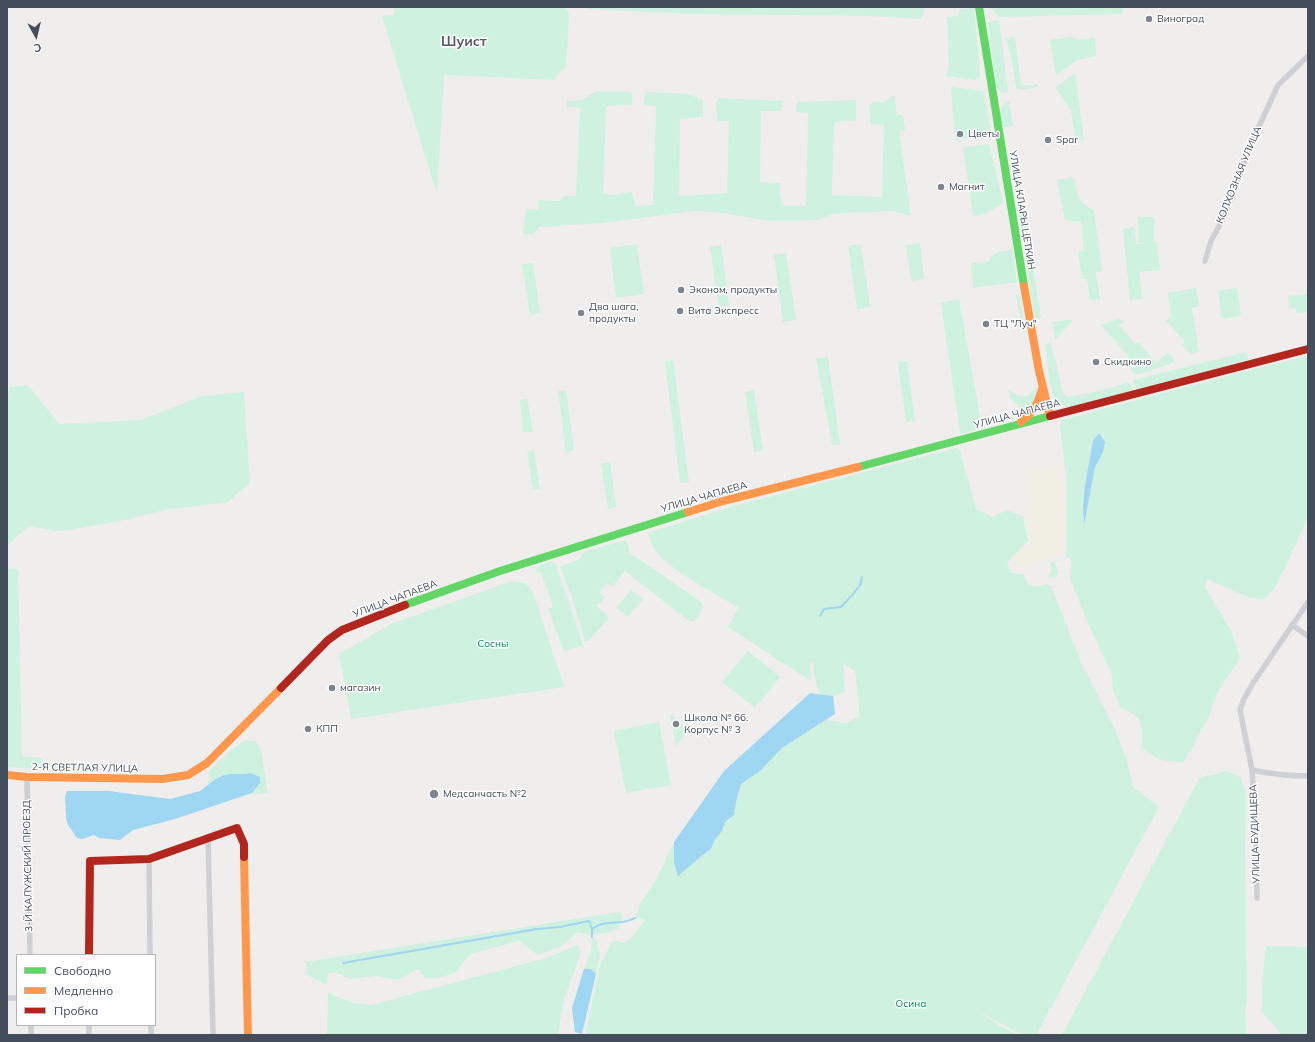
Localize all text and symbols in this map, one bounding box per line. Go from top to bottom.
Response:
place label: Виноград [1157,13,1204,25]
marker: Виноград [1144,14,1154,24]
north arrow [16,16,56,56]
district label: Шуист [441,34,487,50]
text: С [33,40,42,55]
street label: КОЛХОЗНАЯ УЛИЦА [1214,125,1264,225]
place label: Цветы [968,128,999,140]
marker: Цветы [955,129,965,139]
place label: Spar [1056,134,1078,146]
marker: Spar [1043,135,1053,145]
street label: УЛИЦА КЛАРЫ ЦЕТКИН [1007,149,1037,271]
place label: Магнит [949,181,985,193]
marker: Магнит [936,182,946,192]
place label: Эконом, продукты [689,284,777,296]
marker: Эконом, продукты [676,285,686,295]
place label: Два шага, продукты [589,301,638,324]
place label: Вита Экспресс [688,305,759,317]
marker: Вита Экспресс [675,306,685,316]
marker: Два шага, продукты [576,308,586,318]
place label: ТЦ "Луч" [994,318,1037,330]
marker: ТЦ "Луч" [981,319,991,329]
place label: Скидкино [1104,356,1151,368]
marker: Скидкино [1091,357,1101,367]
street label: УЛИЦА ЧАПАЕВА [973,397,1061,431]
street label: УЛИЦА ЧАПАЕВА [660,479,748,515]
street label: УЛИЦА ЧАПАЕВА [351,577,439,621]
park label: Сосны [477,638,509,650]
place label: магазин [340,682,380,694]
marker: магазин [327,683,337,693]
place label: Школа № 66. Корпус № 3 [684,712,748,736]
marker: Школа № 66. Корпус № 3 [671,719,681,729]
place label: КПП [316,723,338,735]
marker: КПП [303,724,313,734]
street label: 2-Я СВЕТЛАЯ УЛИЦА [32,761,138,775]
street label: УЛИЦА БУДИЩЕВА [1247,784,1263,884]
marker: Медсанчасть №2 [428,788,440,800]
place label: Медсанчасть №2 [443,788,527,800]
street label: 3-Й КАЛУЖСКИЙ ПРОЕЗД [21,800,35,932]
legend [16,954,156,1026]
text: Свободно [54,963,111,978]
text: Медленно [54,983,113,998]
park label: Осина [896,998,926,1010]
text: Пробка [54,1003,98,1018]

